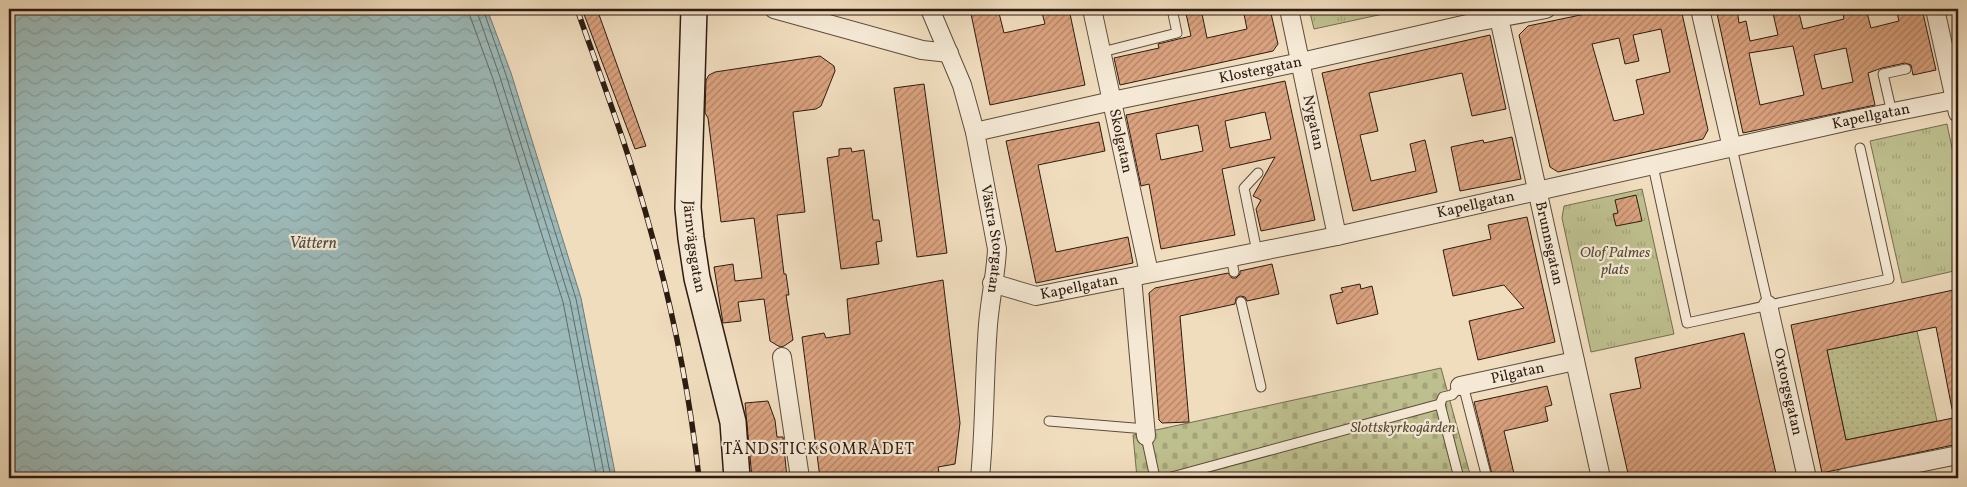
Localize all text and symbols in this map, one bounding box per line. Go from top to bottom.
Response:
street label: Klostergatan [1217,52,1304,89]
street label: Nygatan [1297,93,1329,152]
street label: Kapellgatan [1830,98,1912,135]
street label: Skolgatan [1103,107,1138,175]
street label: Västra Storgatan [975,183,1008,295]
street label: Kapellgatan [1435,186,1517,224]
street label: Brunnsgatan [1529,199,1568,287]
street label: Järnvägsgatan [677,200,711,295]
water label: Vättern [289,233,337,255]
park label: Olof Palmes plats [1580,243,1651,281]
street label: Kapellgatan [1038,269,1120,305]
street label: Oxtorgsgatan [1768,346,1808,438]
street label: Pilgatan [1489,357,1546,390]
park label: Slottskyrkogården [1350,418,1456,439]
district label: TÄNDSTICKSOMRÅDET [723,439,915,461]

